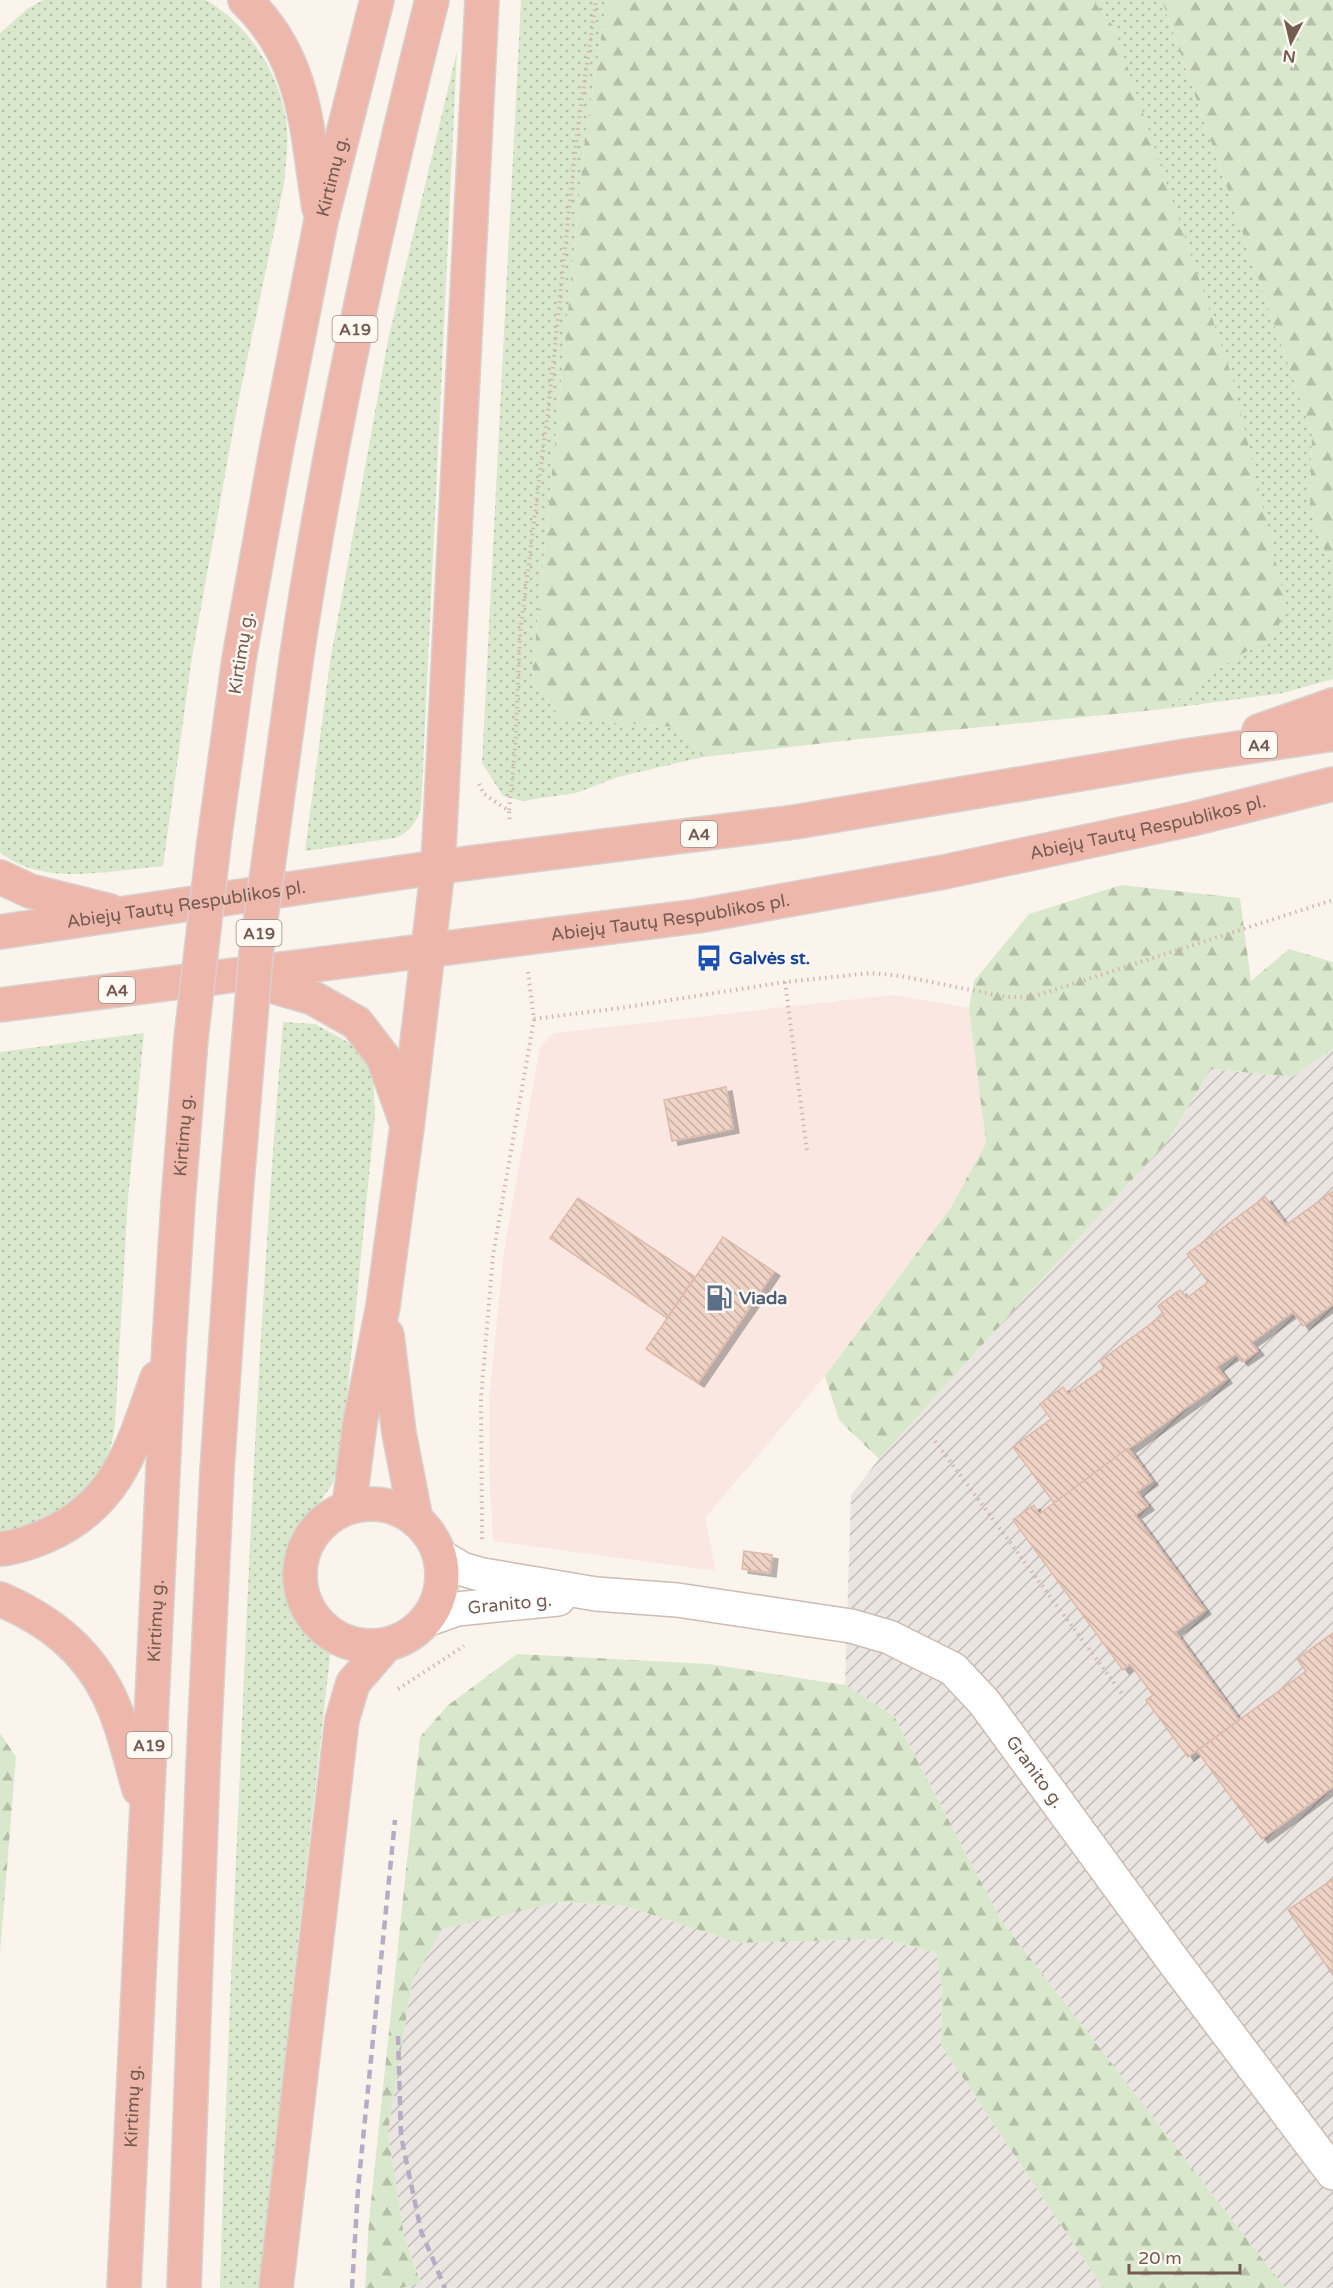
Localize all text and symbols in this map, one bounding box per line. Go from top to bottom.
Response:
north arrow [1261,12,1321,72]
text: N [1282,45,1297,67]
street label: Kirtimų g. [312,133,353,219]
road number: A19 [332,316,378,342]
street label: Kirtimų g. [224,610,258,696]
road number: A4 [1241,732,1277,758]
street label: Abiejų Tautų Respublikos pl. [1027,790,1268,864]
road number: A4 [681,821,717,847]
street label: Abiejų Tautų Respublikos pl. [65,876,307,933]
street label: Abiejų Tautų Respublikos pl. [549,889,792,946]
road number: A19 [236,920,282,946]
bus stop icon: Galvės st. [694,943,724,973]
place label: Galvės st. [729,947,810,969]
road number: A4 [99,977,135,1003]
street label: Kirtimų g. [169,1093,198,1177]
fuel station icon: Viada [704,1283,734,1313]
place label: Viada [739,1287,787,1309]
street label: Kirtimų g. [143,1579,169,1663]
street label: Granito g. [467,1589,553,1619]
street label: Granito g. [1001,1731,1069,1812]
road number: A19 [126,1732,172,1758]
street label: Kirtimų g. [120,2064,146,2148]
scale bar [1129,2237,1240,2275]
text: 20 m [1138,2247,1182,2269]

